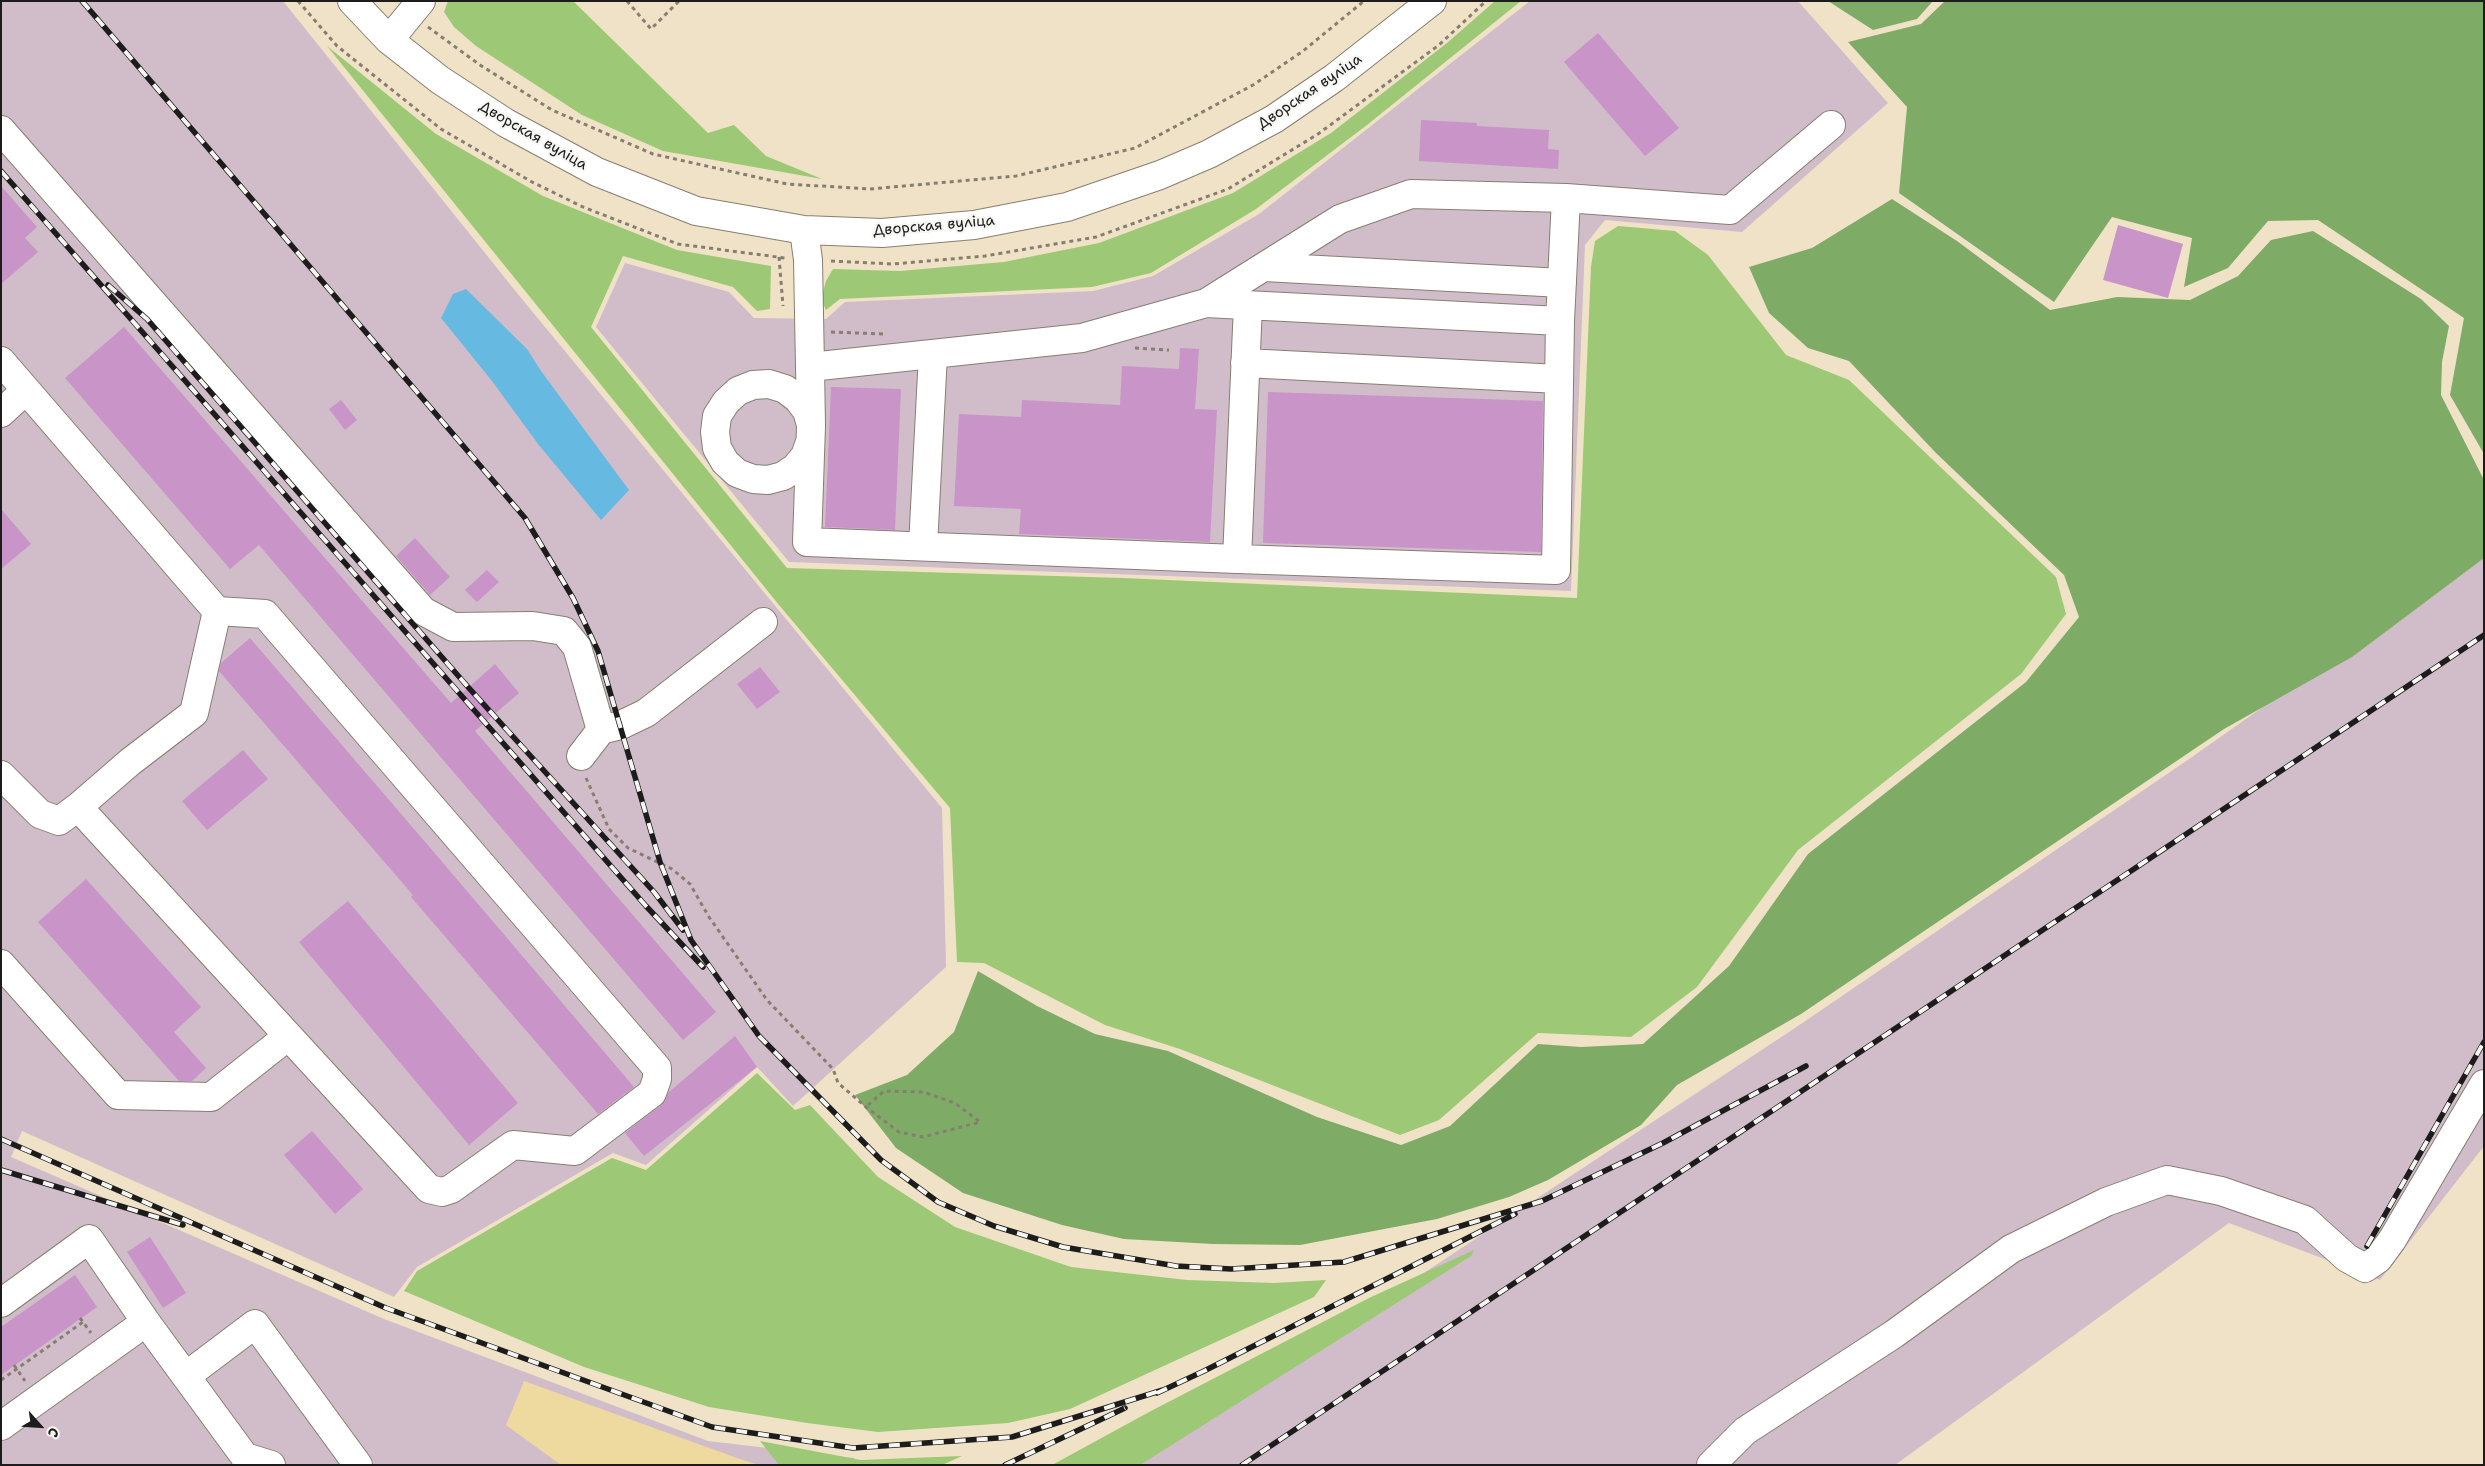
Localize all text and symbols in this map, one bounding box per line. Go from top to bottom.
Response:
street label: Дворская вуліца [1254,50,1366,134]
street label: Дворская вуліца [476,98,590,174]
street label: Дворская вуліца [872,212,996,240]
north arrow [15,1401,65,1451]
text: С [44,1425,63,1440]

